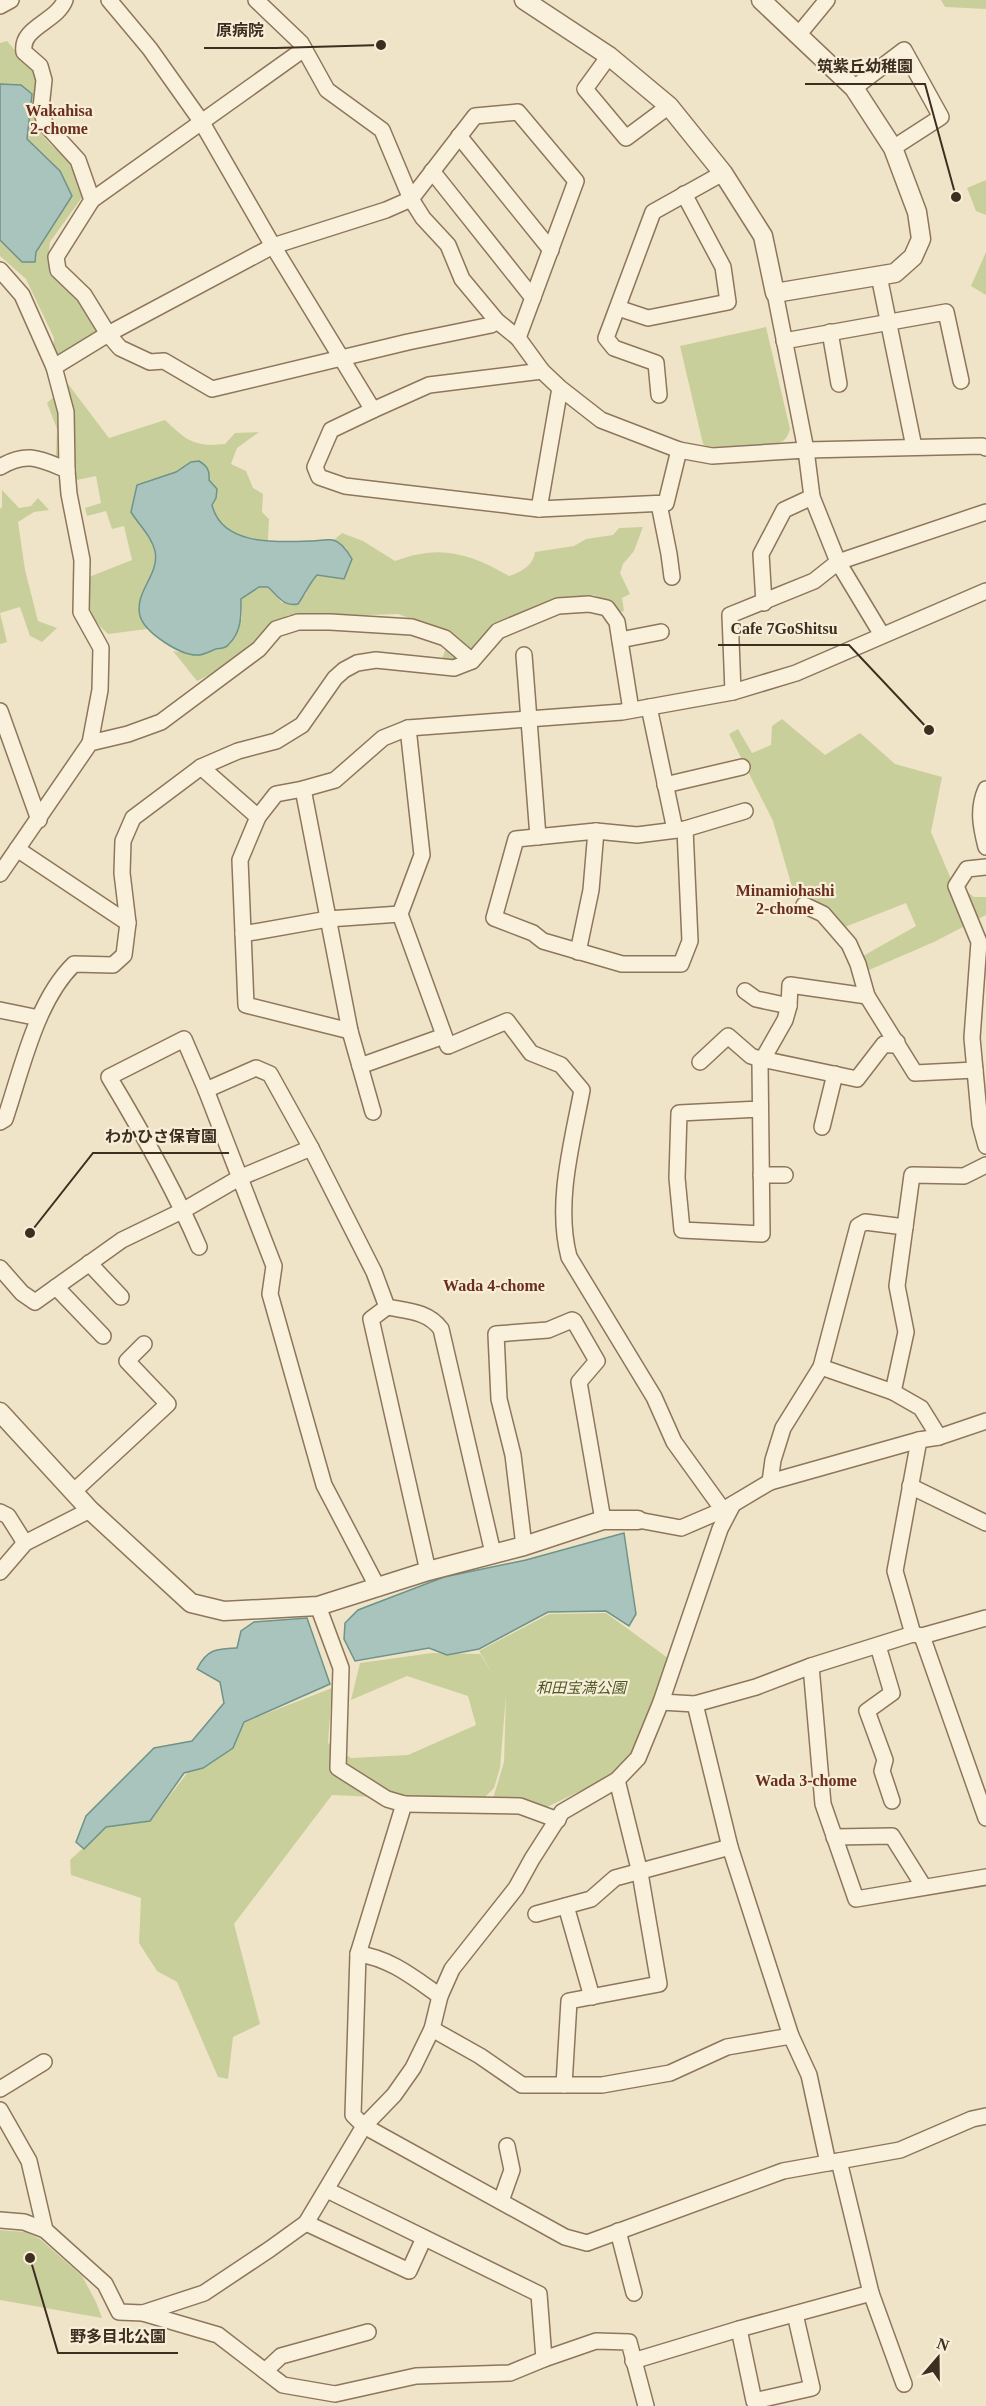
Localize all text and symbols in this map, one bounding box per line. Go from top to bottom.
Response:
callout: 原病院 [204,14,276,48]
text: 原病院 [216,22,264,39]
callout: 筑紫丘幼稚園 [805,50,925,84]
text: 筑紫丘幼稚園 [817,58,913,75]
district label: Wakahisa 2-chome [25,102,93,137]
callout: Cafe 7GoShitsu [718,611,849,645]
text: Cafe 7GoShitsu [730,620,838,637]
district label: Minamiohashi 2-chome [736,882,835,917]
callout: わかひさ保育園 [93,1119,229,1153]
text: わかひさ保育園 [105,1128,217,1145]
district label: Wada 4-chome [443,1277,545,1294]
park label: 和田宝満公園 [536,1680,628,1696]
district label: Wada 3-chome [755,1772,857,1789]
callout: 野多目北公園 [58,2319,178,2353]
text: 野多目北公園 [70,2328,166,2345]
north arrow [908,2328,968,2388]
text: N [935,2334,952,2354]

